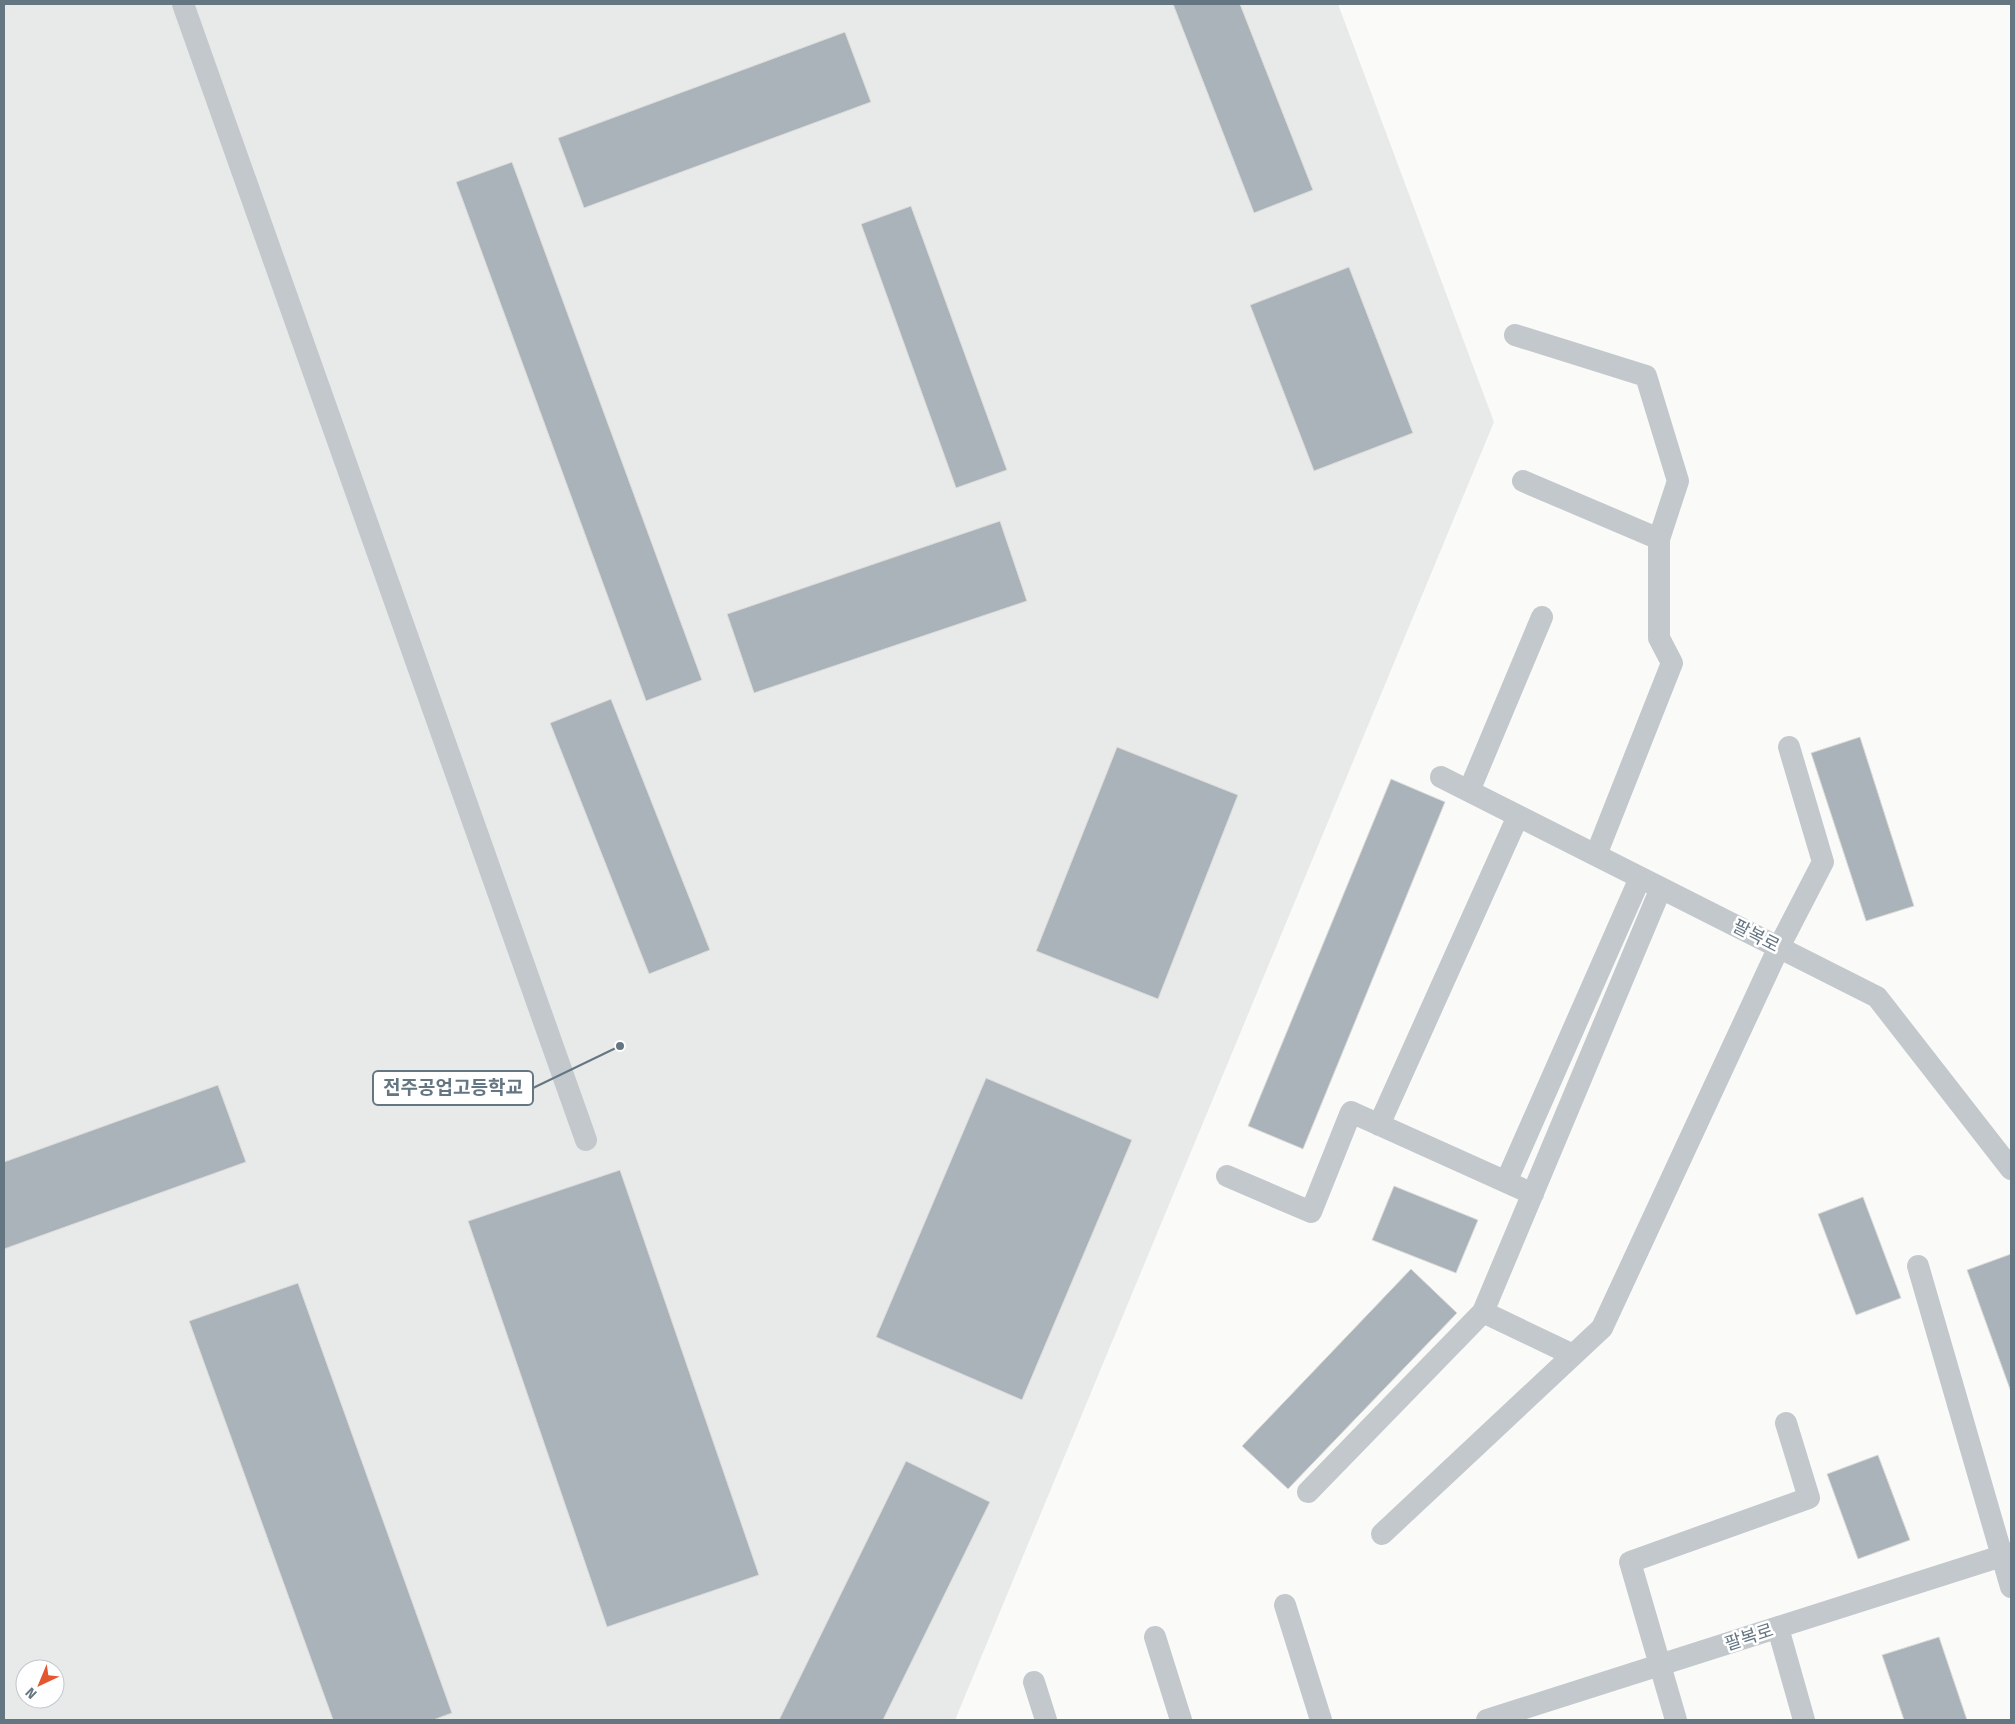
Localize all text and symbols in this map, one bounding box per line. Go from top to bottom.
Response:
street label: 팔복로 [1729,915,1783,957]
callout: 전주공업고등학교 [373,1071,533,1105]
text: 전주공업고등학교 [383,1076,523,1099]
street label: 팔복로 [1722,1619,1776,1655]
north arrow [15,1659,65,1709]
text: N [22,1684,41,1702]

